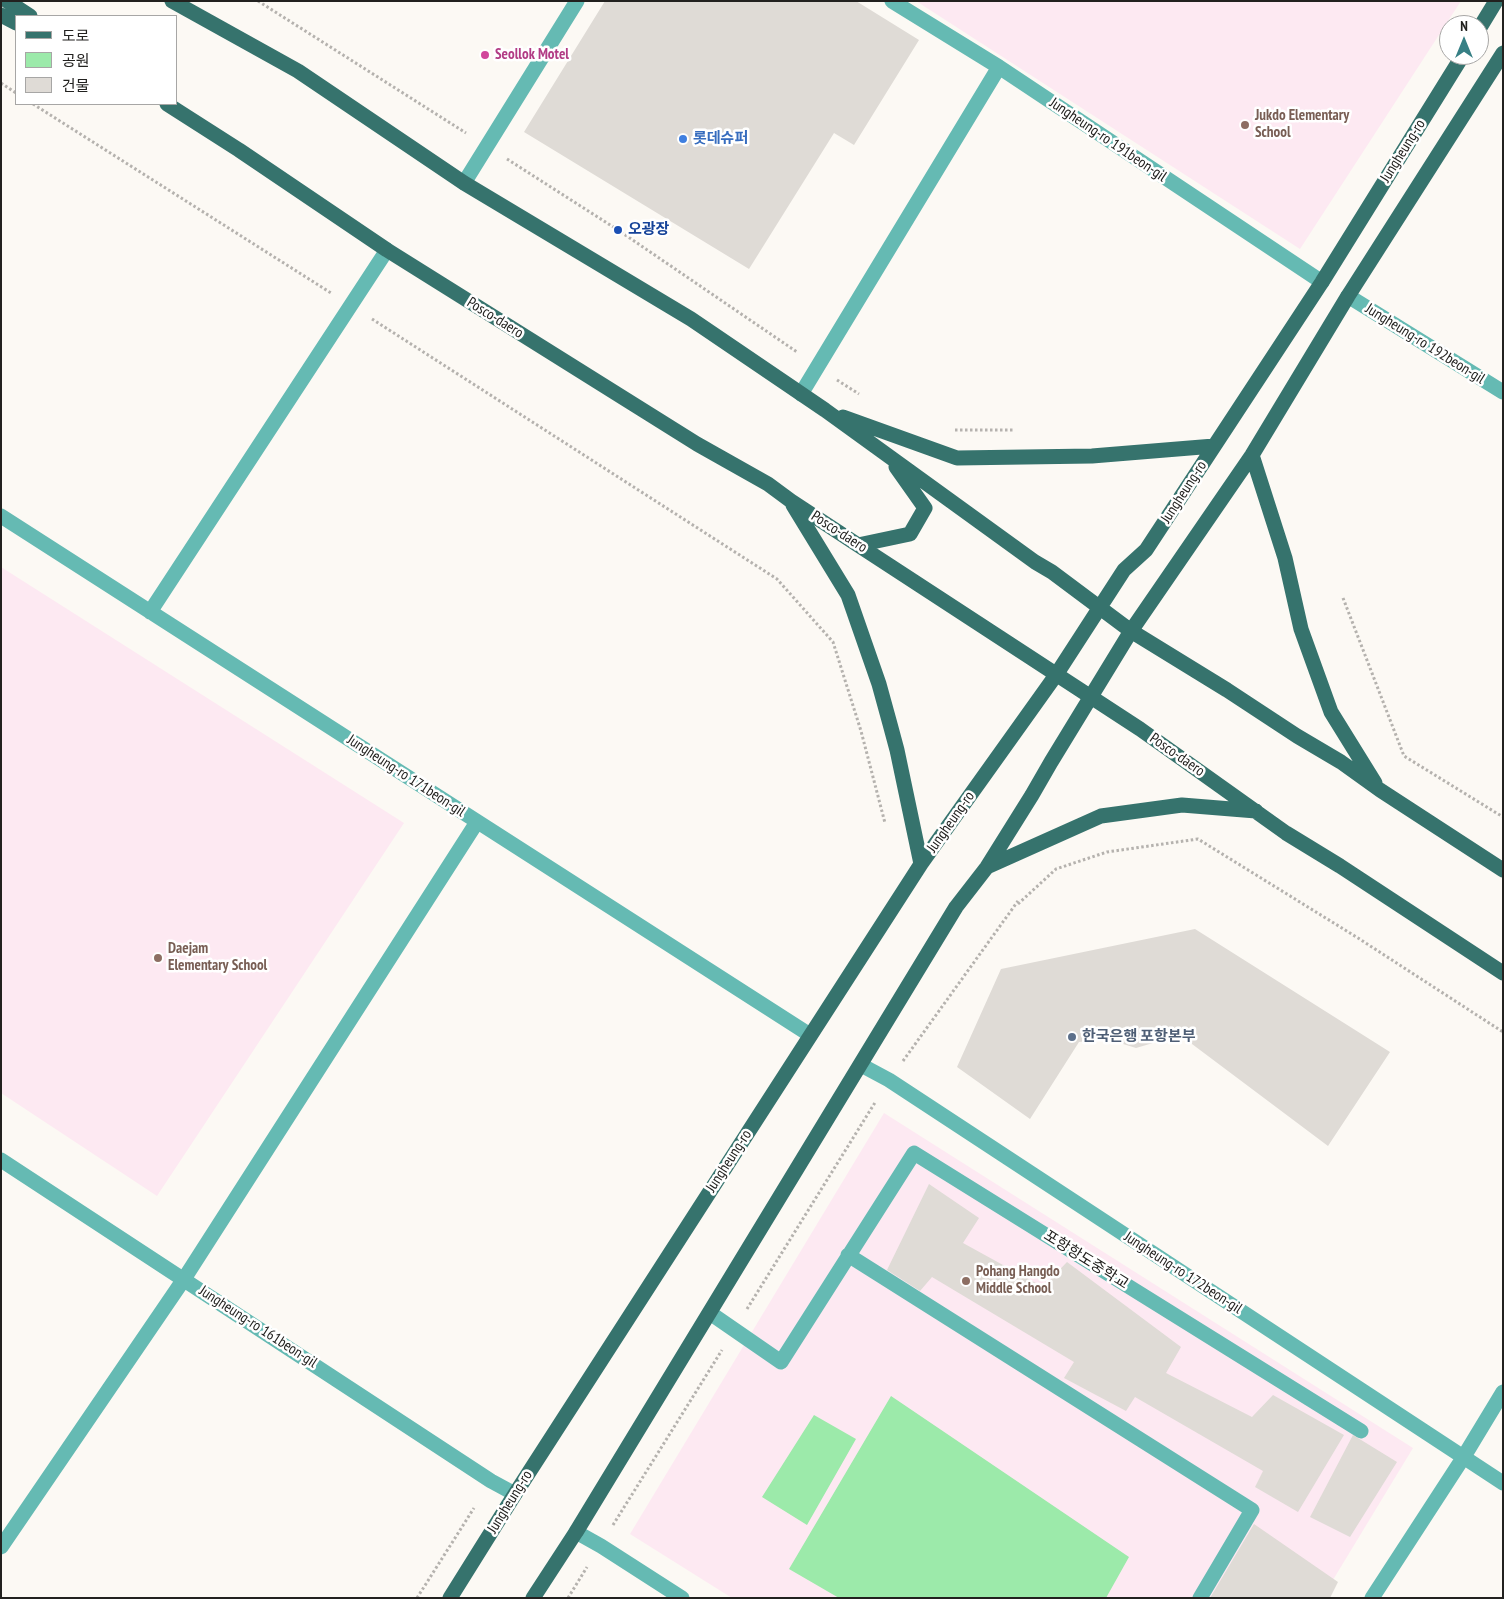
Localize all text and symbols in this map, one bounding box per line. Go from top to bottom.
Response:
legend [15,15,178,105]
north arrow [1439,15,1489,65]
text: N [1460,17,1468,35]
text: 도로 [62,26,90,45]
place label: Seollok Motel [495,46,569,64]
marker: Seollok Motel [479,49,491,61]
text: 공원 [62,51,90,70]
text: 건물 [62,76,90,95]
street label: Jungheung-ro 191beon-gil [1046,94,1170,186]
place label: Jukdo Elementary School [1255,107,1349,142]
street label: Jungheung-ro [1377,116,1429,186]
marker: Jukdo Elementary School [1239,119,1251,131]
place label: 롯데슈퍼 [693,130,748,148]
marker: 롯데슈퍼 [677,133,689,145]
place label: 오광장 [628,221,669,239]
marker: 오광장 [612,224,624,236]
street label: Posco-daero [463,294,527,342]
street label: Jungheung-ro 192beon-gil [1362,300,1488,388]
street label: Jungheung-ro [1157,458,1211,526]
street label: Posco-daero [808,507,870,557]
street label: Posco-daero [1146,730,1208,780]
street label: Jungheung-ro 171beon-gil [344,731,468,821]
street label: Jungheung-ro [923,788,979,856]
place label: Daejam Elementary School [168,940,267,975]
marker: Daejam Elementary School [152,952,164,964]
place label: 한국은행 포항본부 [1082,1028,1195,1046]
marker: 한국은행 포항본부 [1066,1031,1078,1043]
street label: Jungheung-ro [702,1127,756,1195]
street label: 포항항도중학교 [1040,1227,1132,1293]
street label: Jungheung-ro 172beon-gil [1121,1228,1245,1318]
place label: Pohang Hangdo Middle School [976,1263,1060,1298]
marker: Pohang Hangdo Middle School [960,1275,972,1287]
street label: Jungheung-ro 161beon-gil [196,1282,320,1372]
street label: Jungheung-ro [484,1467,536,1537]

